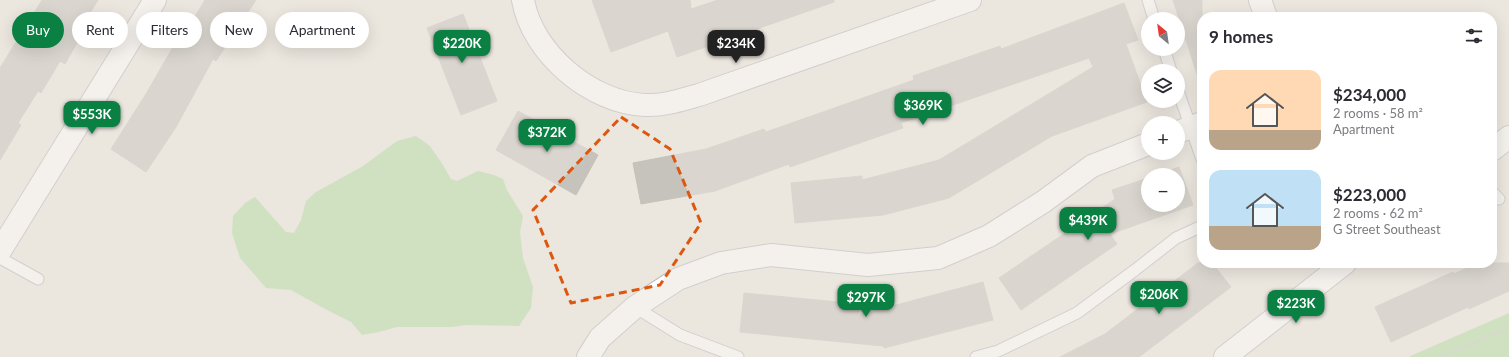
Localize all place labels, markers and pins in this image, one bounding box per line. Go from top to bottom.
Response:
pin: $220K [434,30,490,64]
pin: $234K [708,30,764,64]
pin: $369K [895,92,951,126]
pin: $553K [64,101,120,135]
pin: $372K [519,119,575,153]
pin: $439K [1060,207,1116,241]
pin: $206K [1131,281,1187,315]
pin: $297K [838,284,894,318]
pin: $223K [1268,290,1324,324]

